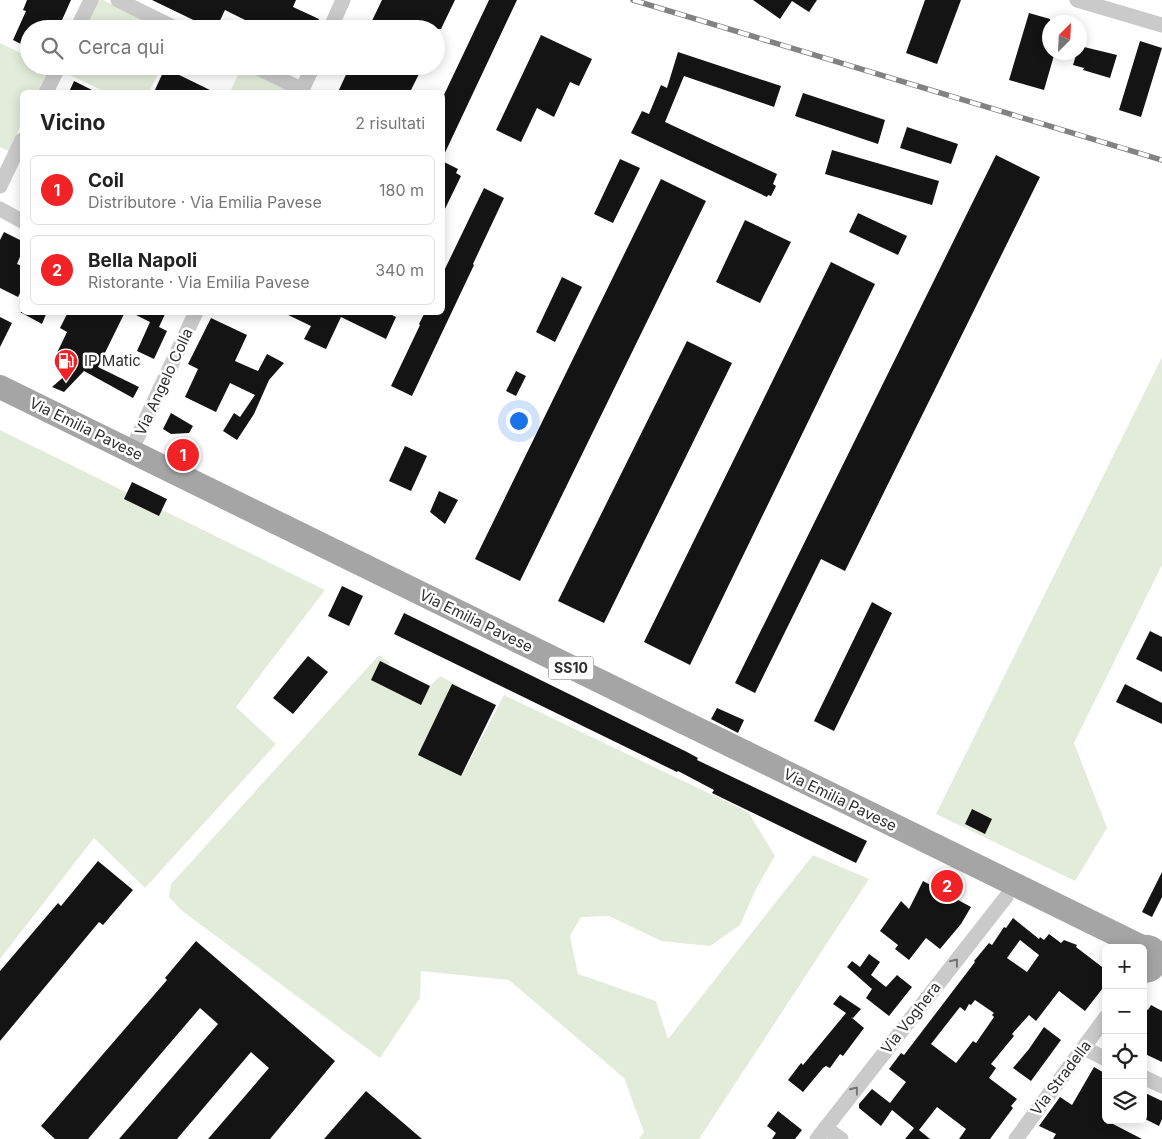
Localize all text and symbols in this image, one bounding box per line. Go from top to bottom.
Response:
north arrow [1042,15,1087,60]
search box [20,20,445,75]
icon: search [38,34,66,62]
text: Cerca qui [78,36,164,59]
text: Vicino [40,110,105,135]
text: 2 risultati [355,113,425,133]
text: Coil [88,169,124,192]
text: 1 [54,180,60,200]
text: 180 m [379,180,424,200]
text: Distributore · Via Emilia Pavese [88,192,322,212]
text: Bella Napoli [88,249,197,272]
text: 2 [52,260,62,280]
text: 340 m [375,260,424,280]
text: Ristorante · Via Emilia Pavese [88,272,310,292]
street label: Via Angelo Colla [130,325,197,438]
fuel station icon: IP Matic [53,348,79,382]
place label: IP Matic [84,351,141,370]
street label: Via Emilia Pavese [26,393,146,464]
your location [506,408,532,434]
pin: 1 [167,436,199,474]
street label: Via Emilia Pavese [416,585,536,656]
road number: SS10 [548,656,594,680]
street label: Via Emilia Pavese [780,764,900,835]
pin: 2 [931,867,963,905]
map controls [1102,944,1147,1124]
button: + [1102,944,1147,989]
one-way arrow [950,959,958,968]
street label: Via Voghera [877,978,945,1057]
button: − [1102,989,1147,1034]
button: locate [1102,1034,1147,1079]
street label: Via Stradella [1026,1037,1095,1119]
button: layers [1102,1079,1147,1124]
one-way arrow [849,1086,858,1096]

